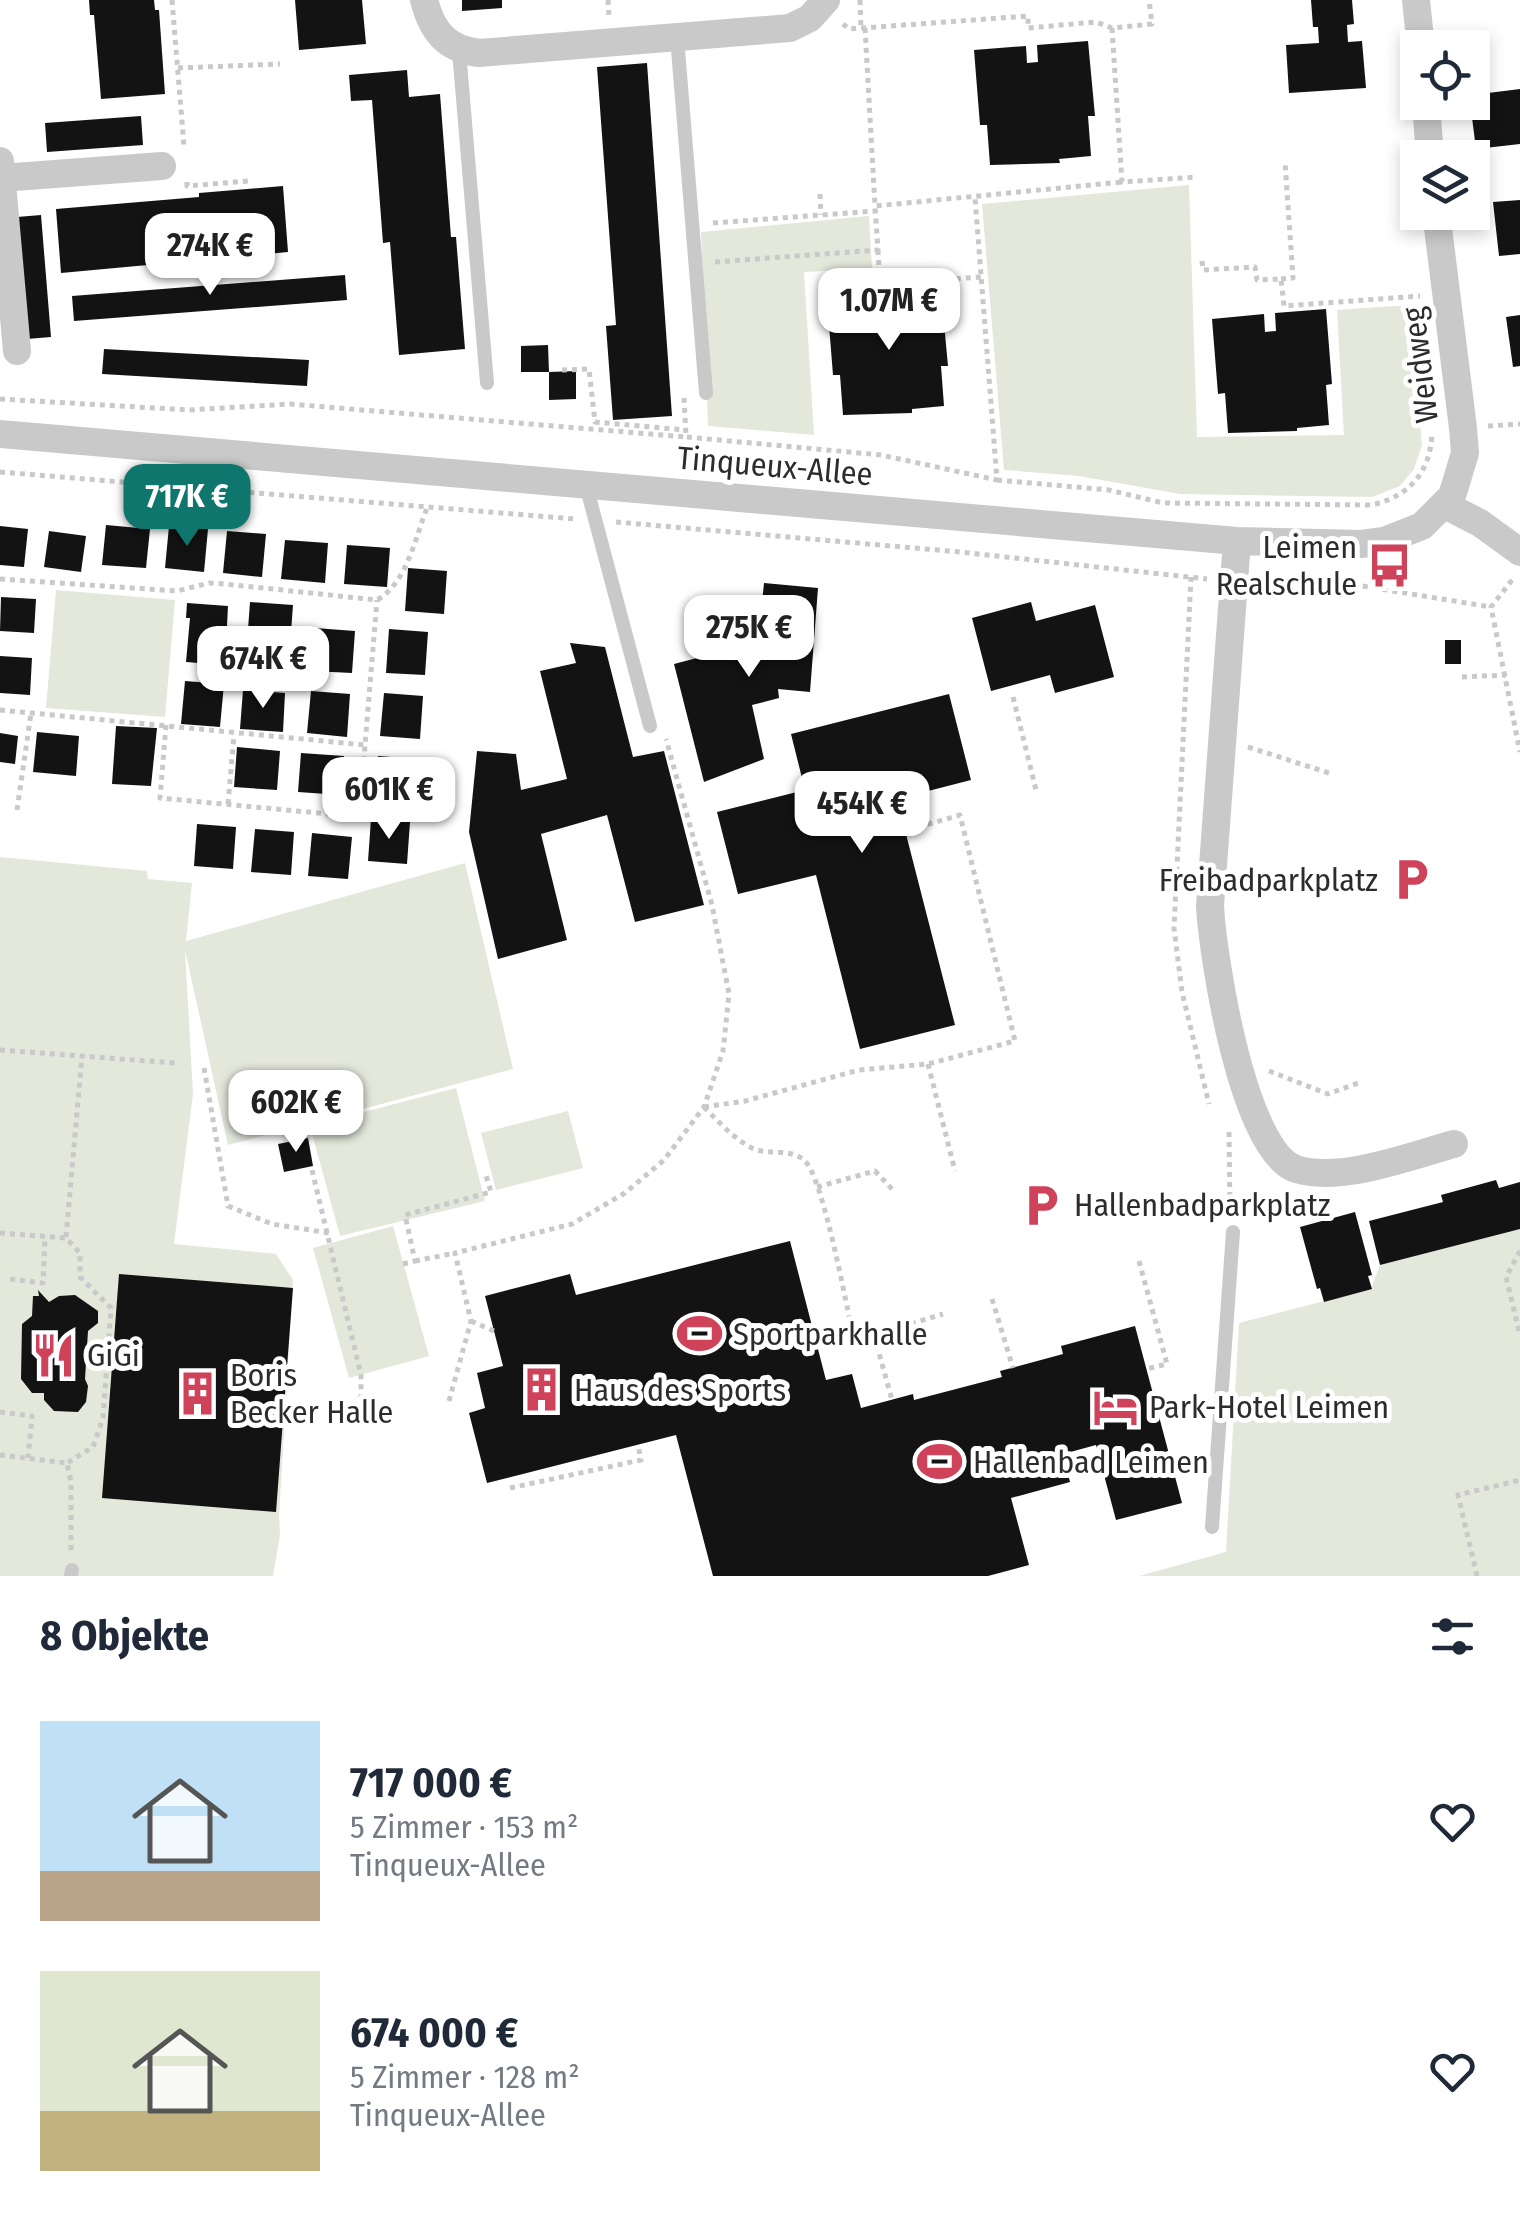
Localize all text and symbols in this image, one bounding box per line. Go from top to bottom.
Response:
map controls [1400,30,1490,230]
button: locate [1400,30,1490,120]
button: layers [1400,140,1490,230]
pin: 274K € [129,213,291,298]
text: 274K € [167,226,253,264]
pin: 1.07M € [797,268,981,353]
text: 1.07M € [840,281,938,319]
street label: Weidweg [1394,305,1446,425]
street label: Tinqueux-Allee [676,439,874,493]
pin: 717K € [106,464,268,549]
text: 717K € [145,477,229,515]
place label: Leimen Realschule [1216,528,1357,603]
bus stop icon: Leimen Realschule [1366,541,1414,589]
pin: 275K € [668,595,830,680]
text: 275K € [706,608,792,646]
pin: 674K € [182,626,344,711]
text: 674K € [219,639,307,677]
pin: 601K € [308,757,470,842]
text: 601K € [344,770,434,808]
pin: 454K € [781,771,943,856]
text: 454K € [817,784,907,822]
parking icon: Freibadparkplatz [1387,856,1435,904]
place label: Freibadparkplatz [1159,861,1378,899]
pin: 602K € [215,1070,377,1155]
text: 602K € [250,1083,342,1121]
parking icon: Hallenbadparkplatz [1017,1181,1065,1229]
place label: Hallenbadparkplatz [1074,1186,1330,1224]
sports icon: Sportparkhalle [676,1310,724,1358]
place label: Sportparkhalle [733,1315,928,1353]
restaurant icon: GiGi [30,1331,78,1379]
place label: GiGi [87,1336,140,1374]
place label: Boris Becker Halle [230,1356,393,1431]
building icon: Haus des Sports [517,1366,565,1414]
building icon: Boris Becker Halle [173,1369,221,1417]
place label: Haus des Sports [574,1371,786,1409]
hotel icon: Park-Hotel Leimen [1092,1383,1140,1431]
place label: Park-Hotel Leimen [1149,1388,1389,1426]
sports icon: Hallenbad Leimen [916,1438,964,1486]
place label: Hallenbad Leimen [973,1443,1209,1481]
icon: filters [1425,1609,1480,1664]
text: 8 Objekte [40,1611,209,1661]
text: 717 000 € [350,1758,512,1808]
icon: home [120,1761,240,1881]
icon: heart [1425,1794,1480,1849]
text: 5 Zimmer · 153 m² [350,1808,578,1846]
text: Tinqueux-Allee [350,1846,546,1884]
text: 674 000 € [350,2008,518,2058]
icon: home [120,2011,240,2131]
icon: heart [1425,2044,1480,2099]
text: 5 Zimmer · 128 m² [350,2058,580,2096]
text: Tinqueux-Allee [350,2096,546,2134]

